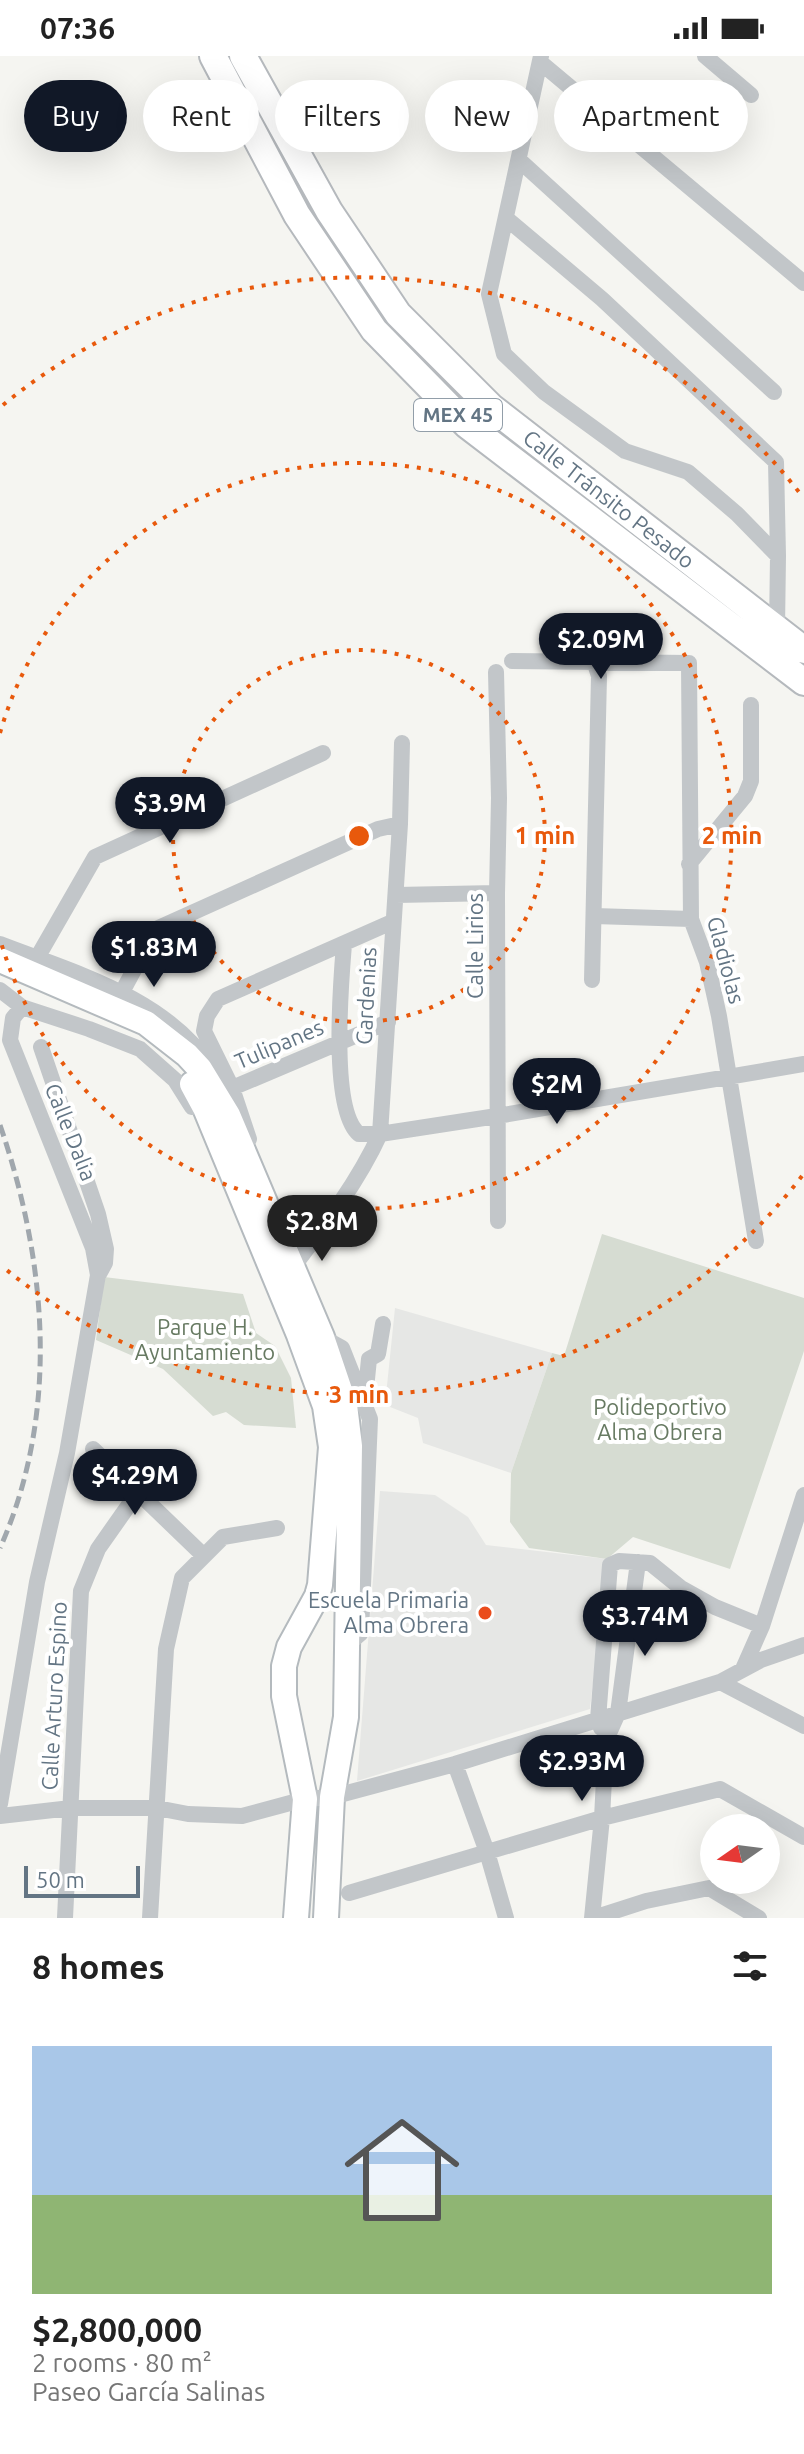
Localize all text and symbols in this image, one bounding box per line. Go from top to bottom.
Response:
text: 07:36 [40,11,115,45]
chip: Buy [24,80,127,152]
chip: Rent [143,80,259,152]
chip: Filters [275,80,409,152]
chip: New [425,80,538,152]
chip: Apartment [554,80,748,152]
road number: MEX 45 [414,399,502,431]
street label: Calle Tránsito Pesado [519,424,700,573]
pin: $2.09M [536,613,666,681]
text: $2.09M [557,624,645,653]
pin: $3.9M [114,777,226,845]
text: $3.9M [133,788,207,817]
centre of rings [345,822,373,850]
text: 1 min [515,822,575,849]
text: 2 min [702,822,762,849]
street label: Calle Lirios [462,893,487,999]
street label: Gladiolas [703,913,750,1006]
pin: $1.83M [89,921,219,989]
text: $1.83M [110,932,198,961]
street label: Gardenias [350,946,381,1046]
street label: Tulipanes [231,1014,327,1073]
pin: $2M [518,1058,596,1126]
text: $2M [531,1069,583,1098]
street label: Calle Dalia [41,1079,102,1184]
pin: $2.8M [266,1195,378,1263]
text: $2.8M [285,1206,359,1235]
park label: Parque H. Ayuntamiento [135,1314,275,1364]
text: 3 min [329,1381,389,1408]
park label: Polideportivo Alma Obrera [593,1394,727,1444]
pin: $4.29M [70,1449,200,1517]
text: $4.29M [91,1460,179,1489]
place label: Escuela Primaria Alma Obrera [308,1587,469,1637]
pin: $3.74M [580,1590,710,1658]
street label: Calle Arturo Espino [36,1601,71,1791]
text: $3.74M [601,1601,689,1630]
marker: Escuela Primaria Alma Obrera [476,1604,494,1622]
pin: $2.93M [517,1735,647,1803]
text: $2.93M [538,1746,626,1775]
north arrow [700,1814,780,1894]
map controls [700,1814,780,1894]
scale bar [24,1862,140,1898]
text: 50 m [36,1867,85,1892]
icon: filters [728,1944,772,1988]
text: 8 homes [32,1947,165,1985]
icon: home [330,2098,474,2242]
text: $2,800,000 [32,2310,202,2348]
text: 2 rooms · 80 m² [32,2348,212,2377]
text: Paseo García Salinas [32,2377,265,2406]

